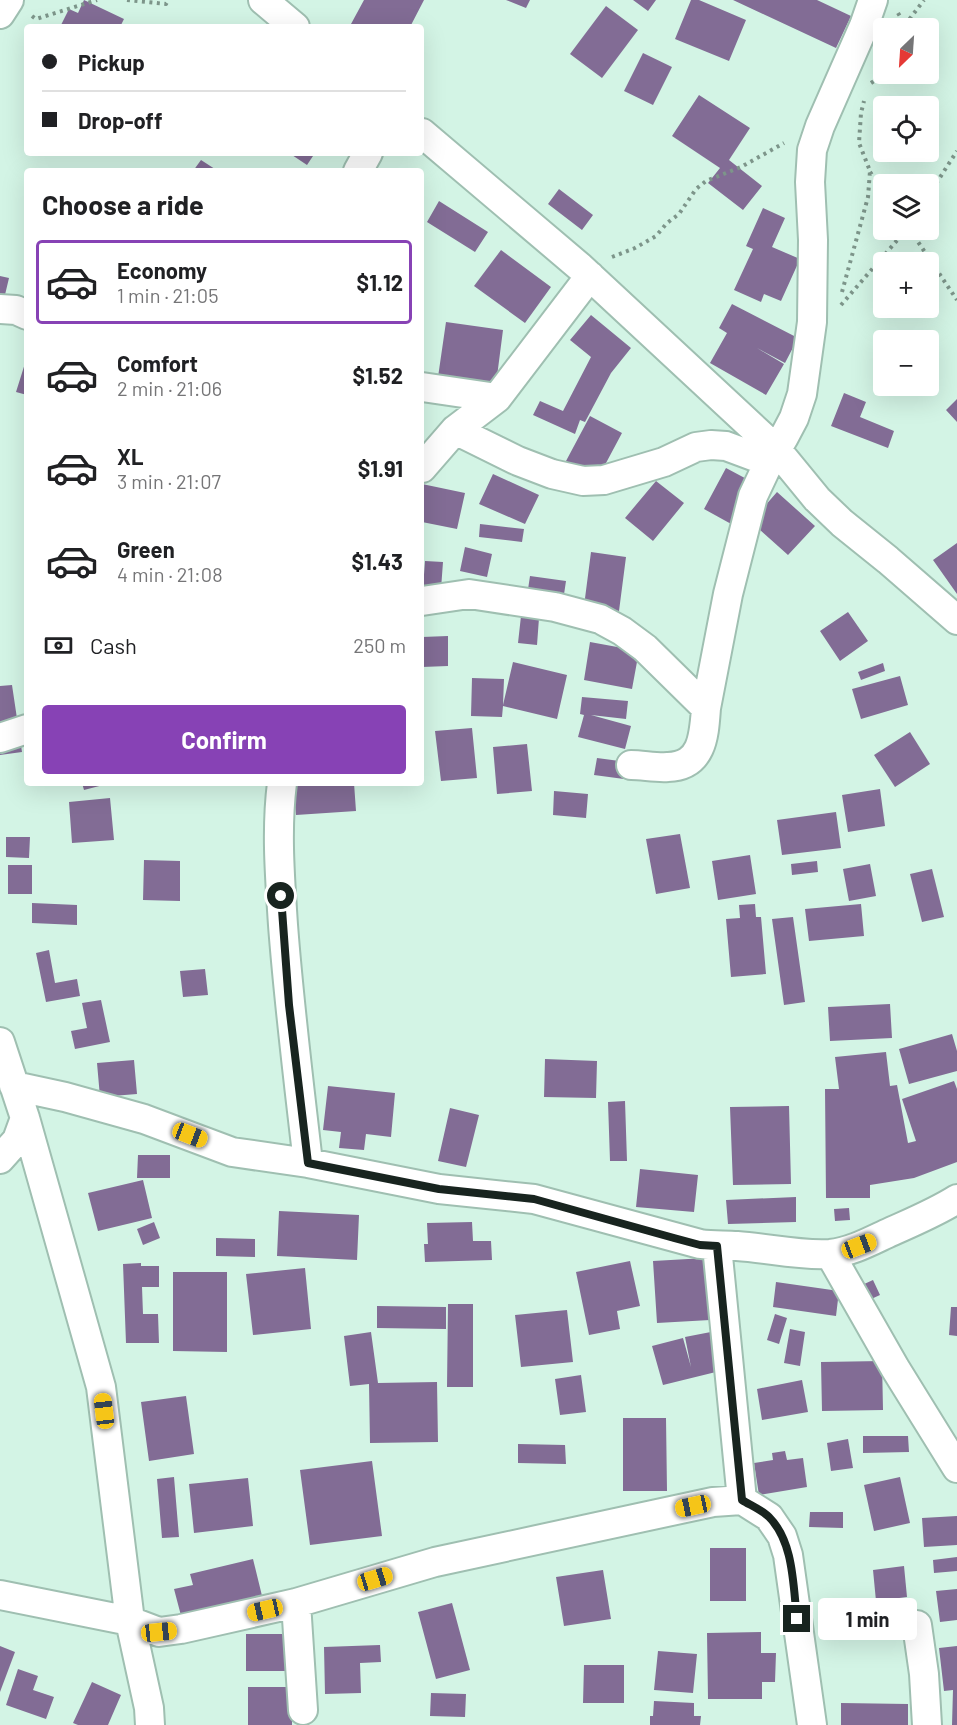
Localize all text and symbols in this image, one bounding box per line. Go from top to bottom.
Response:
north arrow [873,18,939,84]
map controls [873,18,939,396]
text: Pickup [78,49,145,75]
button: locate [873,96,939,162]
text: Drop-off [78,107,162,133]
button: layers [873,174,939,240]
text: Choose a ride [42,188,204,220]
button: + [873,252,939,318]
icon: car [45,255,99,309]
text: Economy [117,257,207,283]
text: $1.12 [357,269,403,295]
text: 1 min · 21:05 [117,283,218,307]
button: − [873,330,939,396]
icon: car [45,348,99,402]
text: Comfort [117,350,198,376]
text: $1.52 [353,362,403,388]
text: 2 min · 21:06 [117,376,222,400]
icon: car [45,441,99,495]
text: XL [117,443,143,469]
text: $1.91 [358,455,403,481]
text: 3 min · 21:07 [117,469,221,493]
icon: car [45,534,99,588]
text: Green [117,536,175,562]
text: $1.43 [351,548,403,574]
text: 4 min · 21:08 [117,562,223,586]
icon: cash [42,629,75,662]
text: Cash [90,632,137,658]
text: 250 m [353,633,406,657]
button: Confirm [42,705,406,774]
route start [267,882,294,909]
car [170,1120,210,1150]
car [839,1231,879,1261]
car [93,1392,115,1430]
car [674,1493,712,1519]
car [355,1565,395,1593]
car [245,1597,285,1623]
callout: 1 min [818,1598,917,1640]
route end [783,1605,810,1632]
text: 1 min [846,1607,889,1631]
car [140,1621,178,1643]

